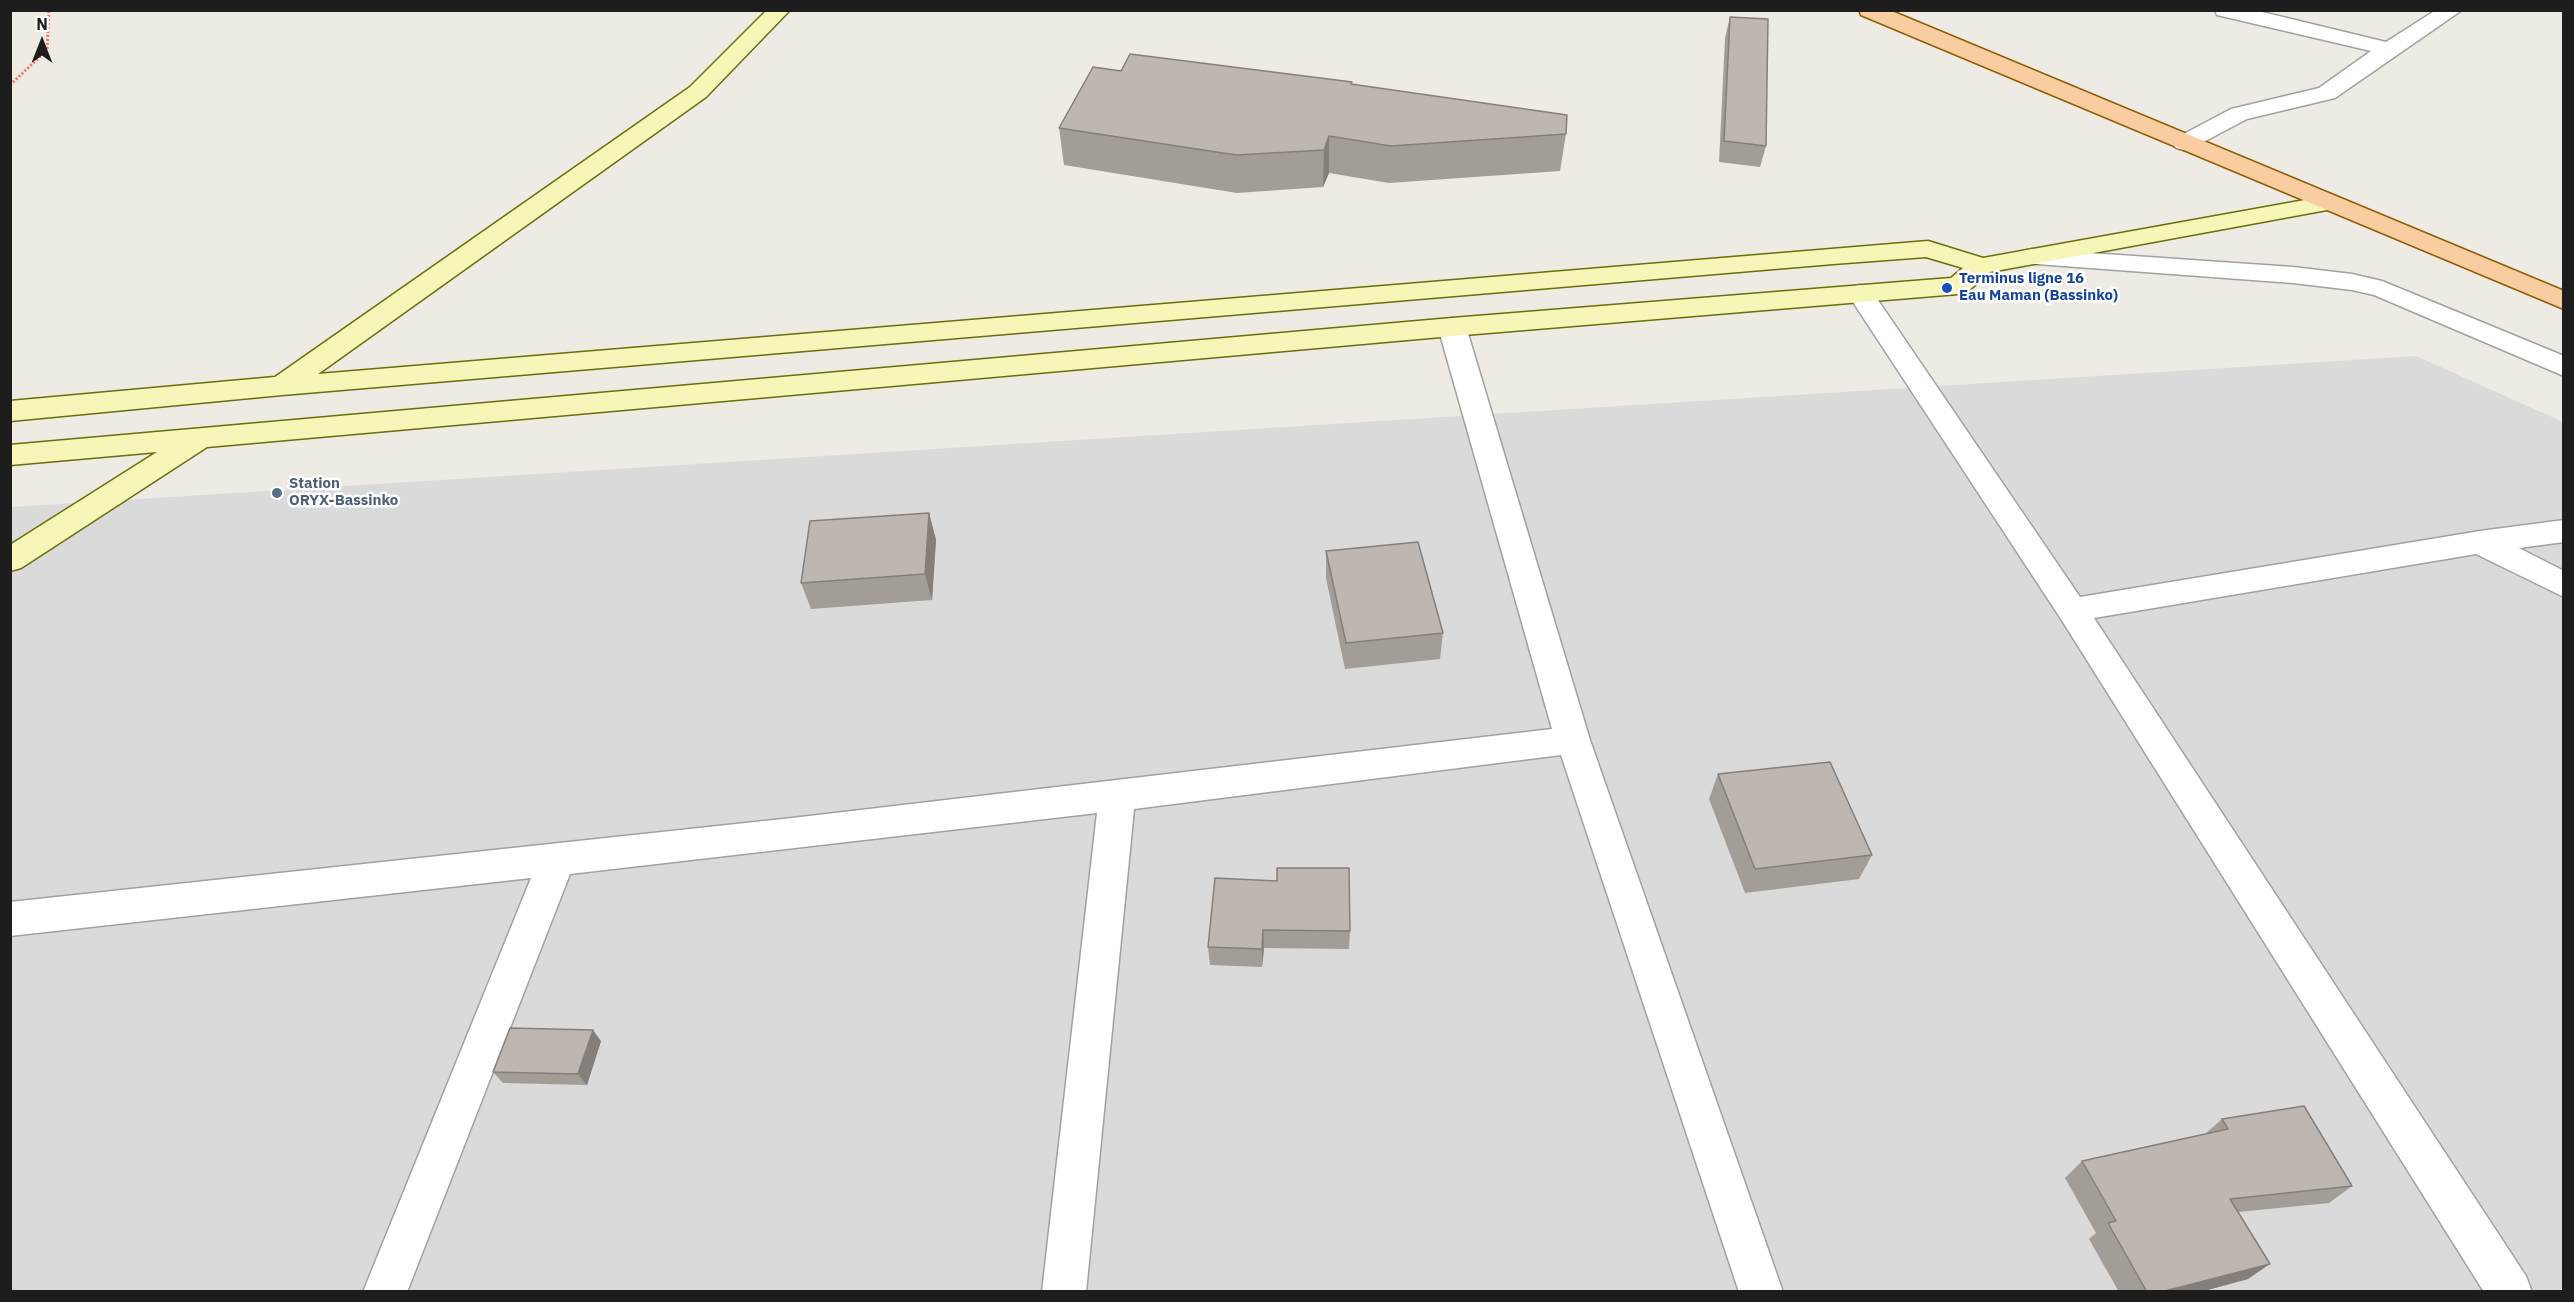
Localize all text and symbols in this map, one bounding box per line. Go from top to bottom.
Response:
north arrow [12,12,72,72]
text: N [36,14,48,34]
place label: Terminus ligne 16 Eau Maman (Bassinko) [1959,270,2118,305]
marker: Terminus ligne 16 Eau Maman (Bassinko) [1940,281,1954,295]
place label: Station ORYX-Bassinko [289,475,398,510]
marker: Station ORYX-Bassinko [270,486,284,500]

